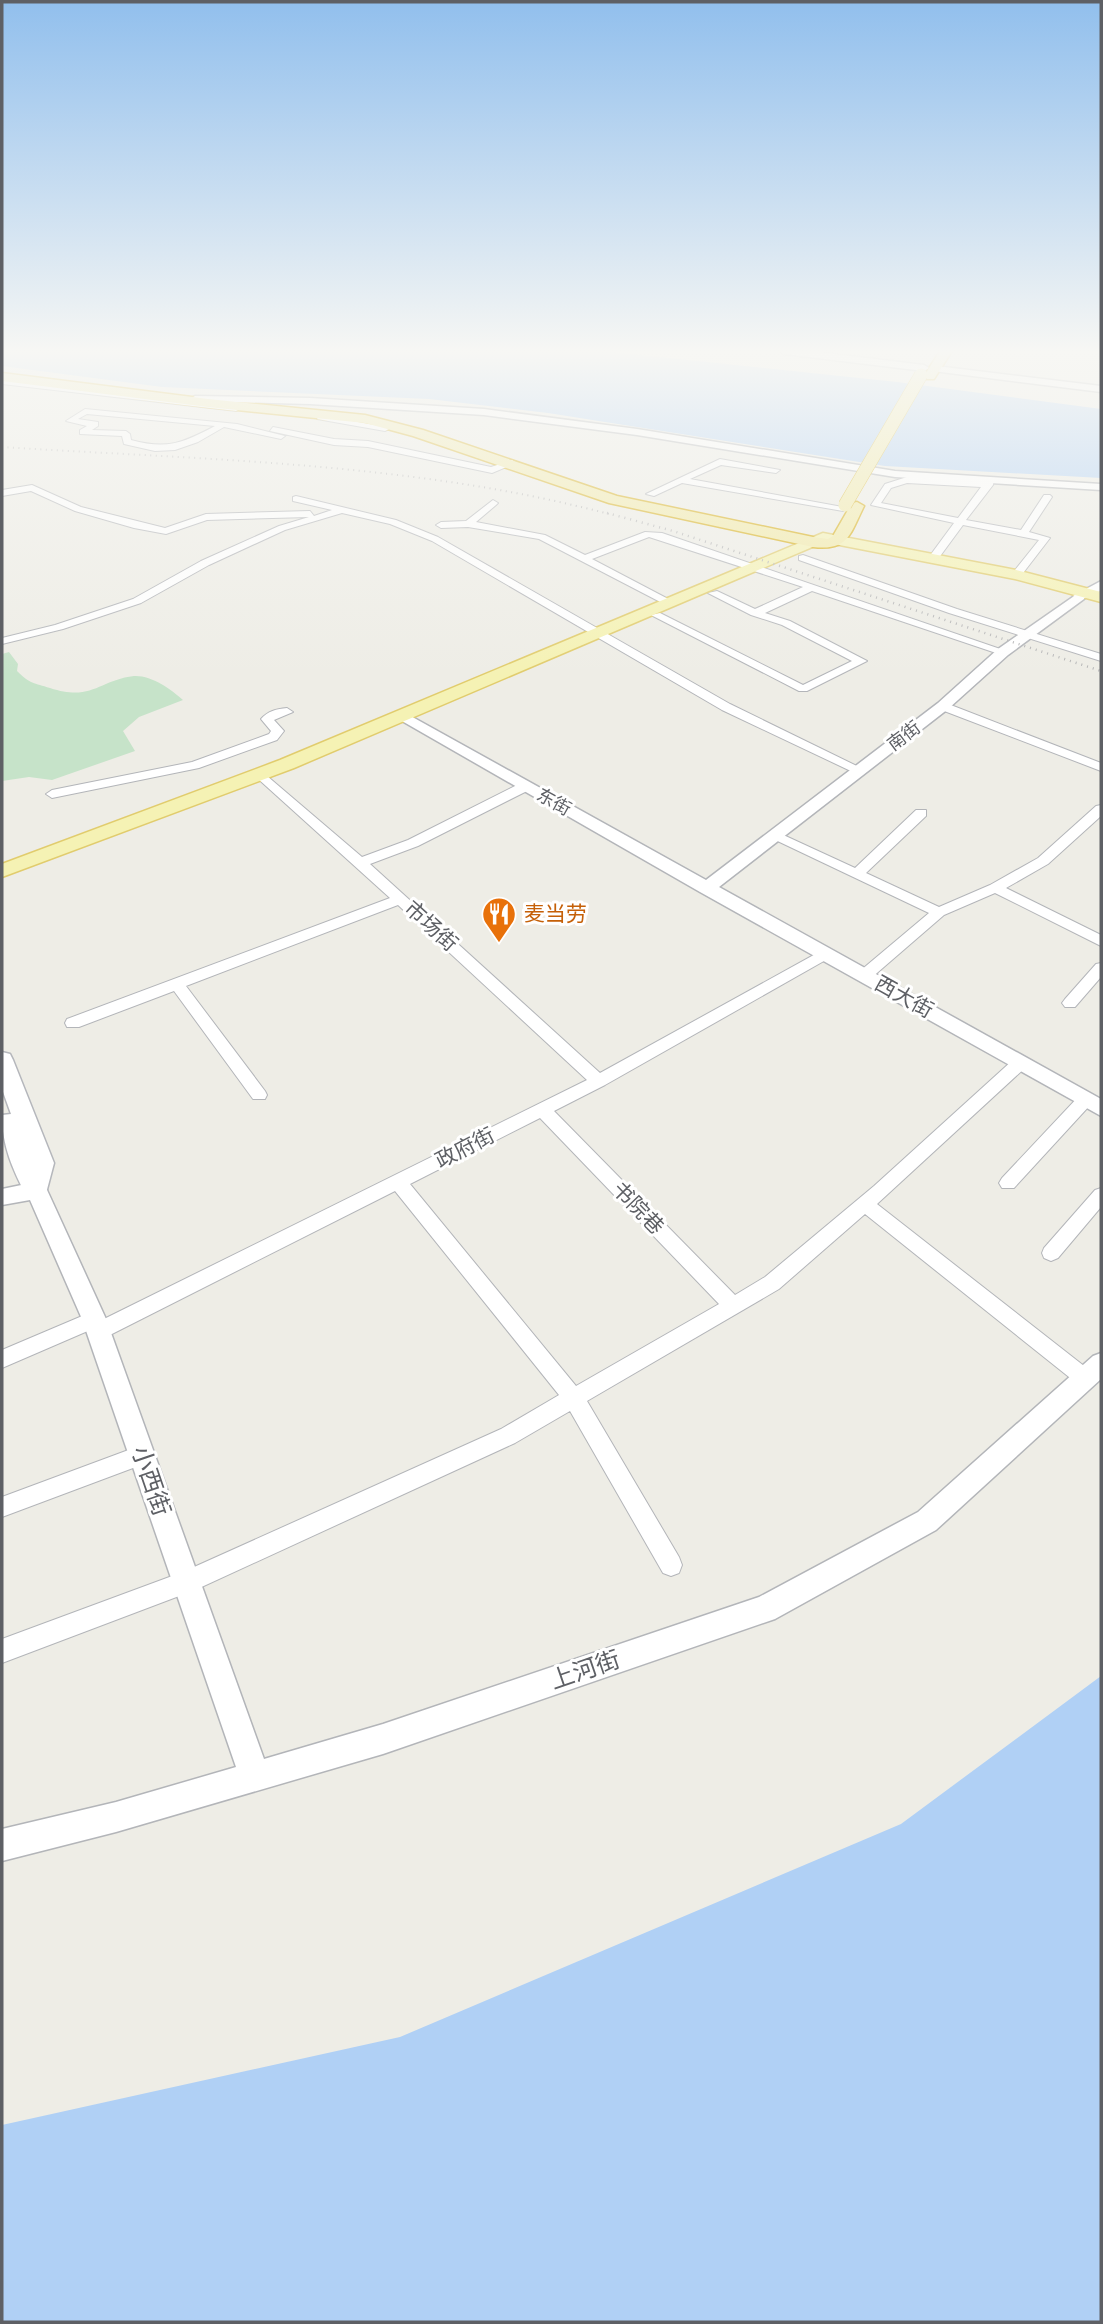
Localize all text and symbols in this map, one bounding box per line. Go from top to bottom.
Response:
street label: 南街 [883,716,925,756]
street label: 东街 [533,784,575,820]
street label: 市场街 [400,895,463,956]
restaurant icon: 麦当劳 [480,895,518,944]
place label: 麦当劳 [524,901,587,926]
street label: 西大街 [871,970,938,1023]
street label: 政府街 [431,1122,499,1173]
street label: 书院巷 [607,1176,669,1239]
street label: 小西街 [126,1442,177,1520]
street label: 上河街 [546,1644,624,1695]

